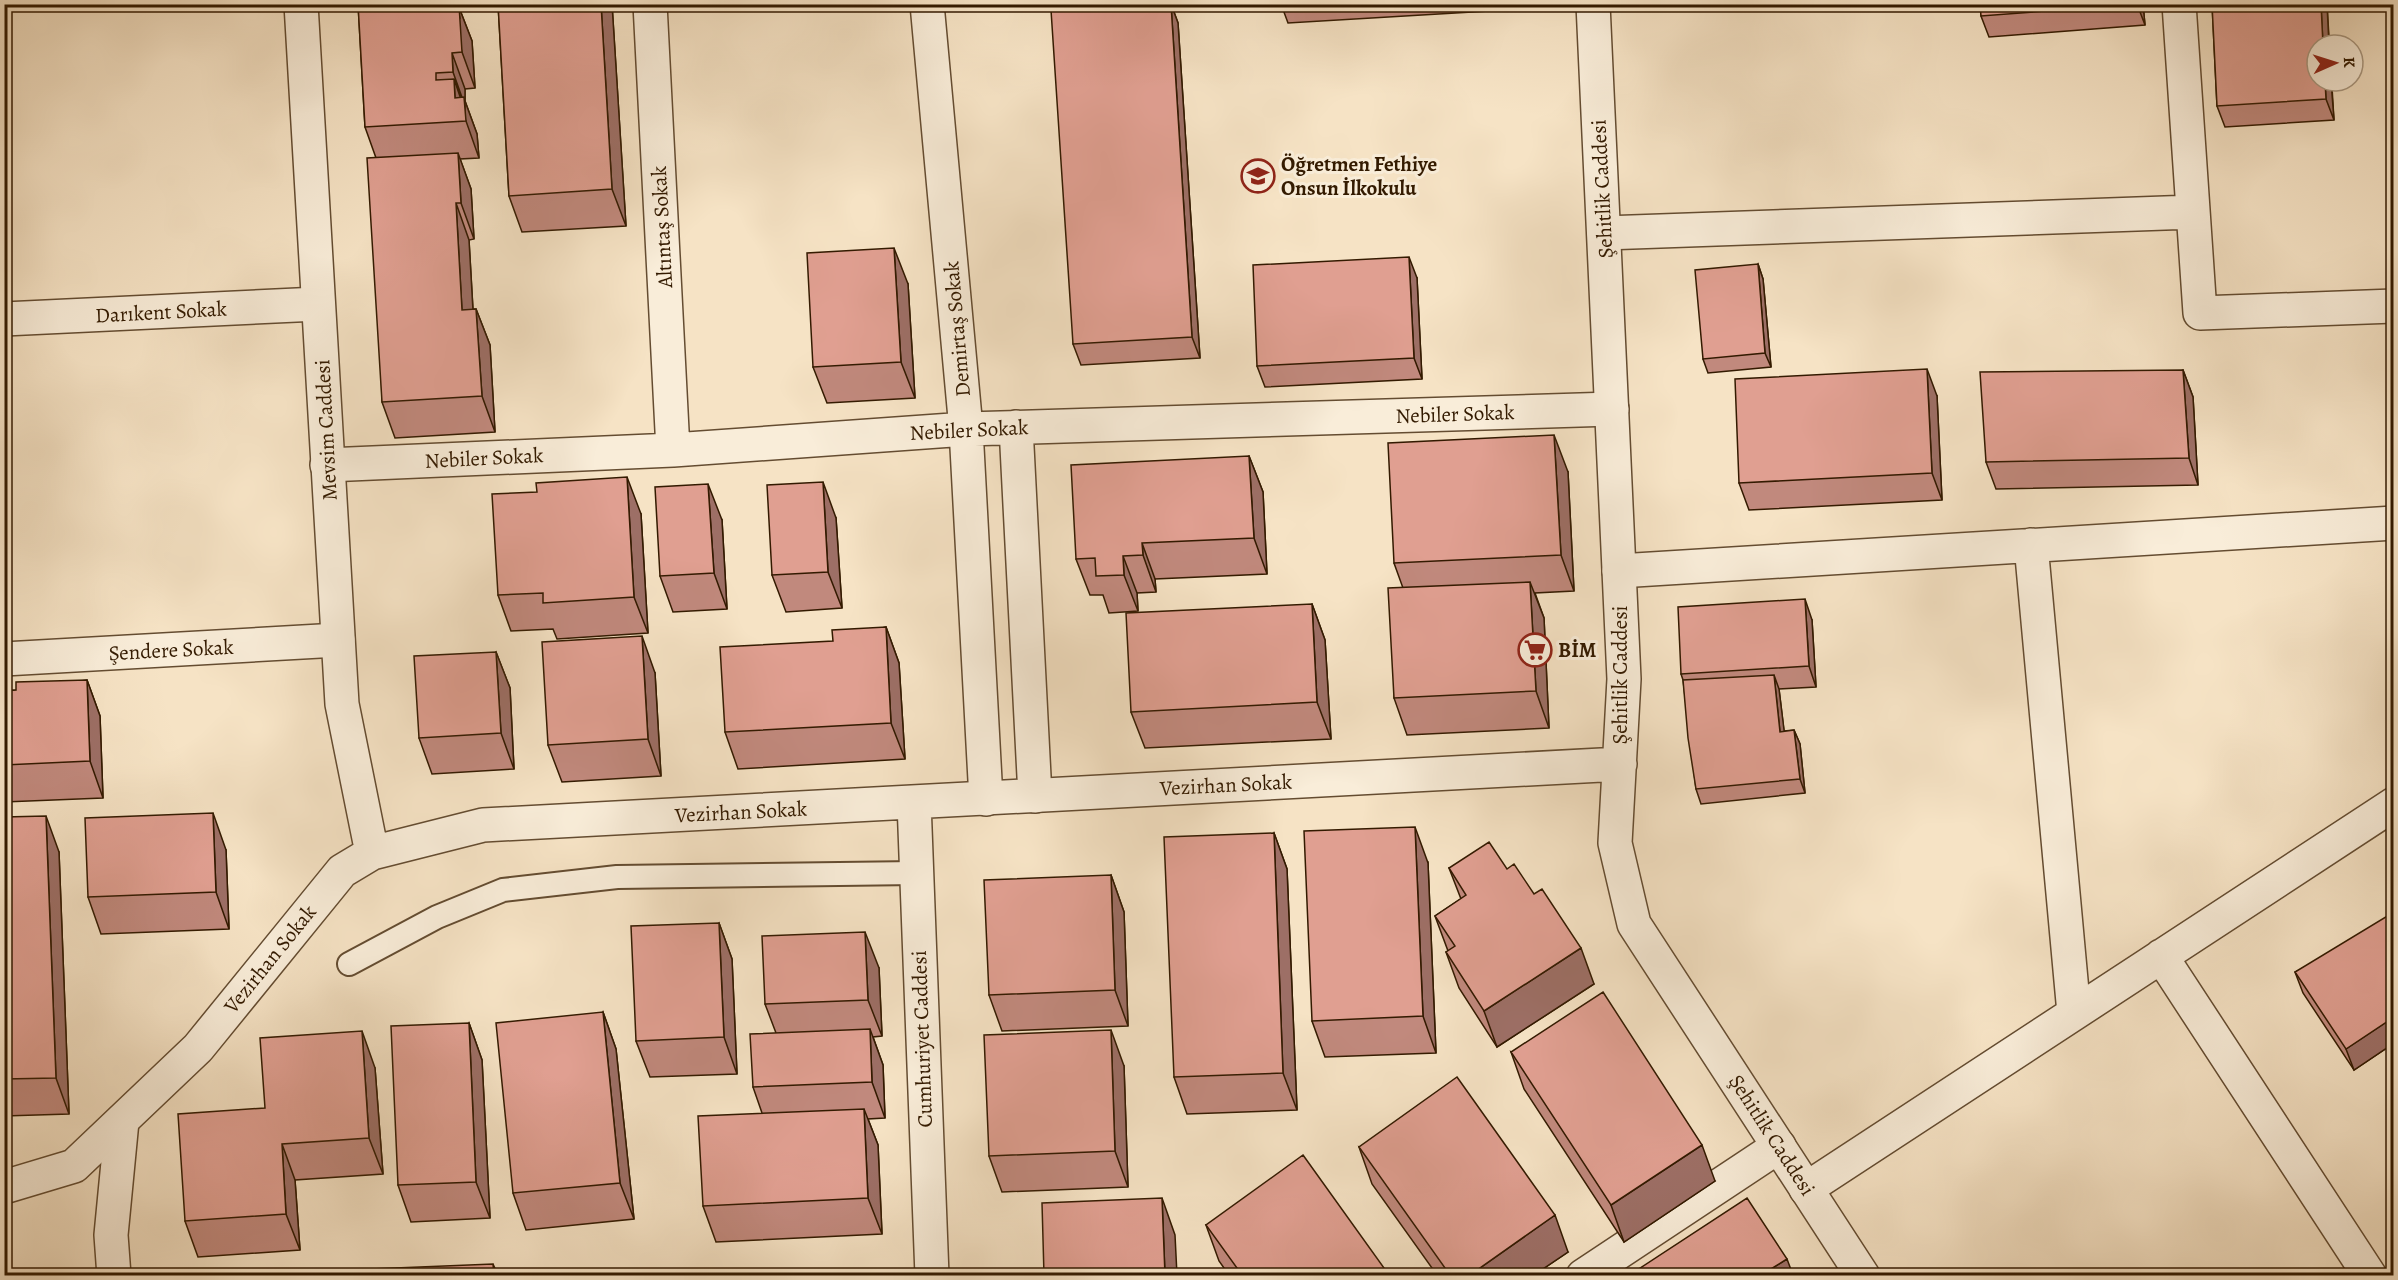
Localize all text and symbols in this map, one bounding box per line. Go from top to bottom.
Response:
north arrow [2305,33,2365,93]
text: K [2338,56,2360,69]
street label: Şehitlik Caddesi [1584,119,1620,259]
place label: Öğretmen Fethiye Onsun İlkokulu [1281,150,1438,202]
school or university icon: Öğretmen Fethiye Onsun İlkokulu [1240,158,1276,194]
street label: Altıntaş Sokak [645,165,679,290]
street label: Demirtaş Sokak [937,259,977,398]
street label: Darıkent Sokak [94,295,228,329]
street label: Mevsim Caddesi [308,359,344,501]
street label: Nebiler Sokak [1395,398,1515,430]
street label: Nebiler Sokak [909,413,1030,447]
street label: Nebiler Sokak [424,441,545,475]
street label: Şehitlik Caddesi [1606,605,1634,745]
supermarket icon: BİM [1517,632,1553,668]
street label: Şendere Sokak [108,633,235,667]
place label: BİM [1558,636,1597,664]
street label: Vezirhan Sokak [1158,768,1293,802]
street label: Vezirhan Sokak [673,795,808,829]
street label: Vezirhan Sokak [217,898,323,1020]
street label: Cumhuriyet Caddesi [905,950,939,1128]
street label: Şehitlik Caddesi [1722,1069,1822,1201]

